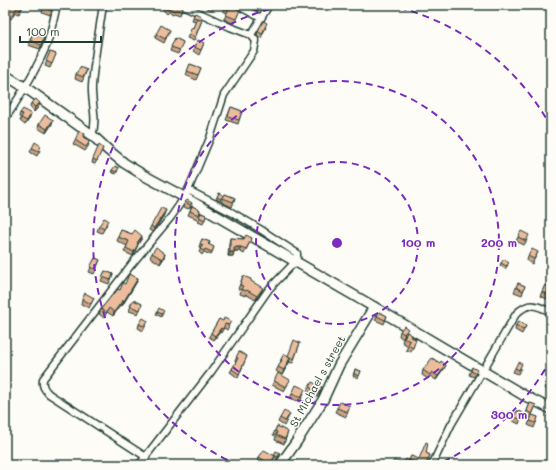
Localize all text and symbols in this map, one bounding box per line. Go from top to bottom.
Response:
scale bar [20,18,101,44]
text: 100 m [26,23,60,39]
text: 100 m [401,234,435,250]
text: 200 m [481,234,517,250]
centre of rings [330,236,344,250]
street label: St Michael s street [286,332,348,429]
text: 300 m [491,406,527,422]

